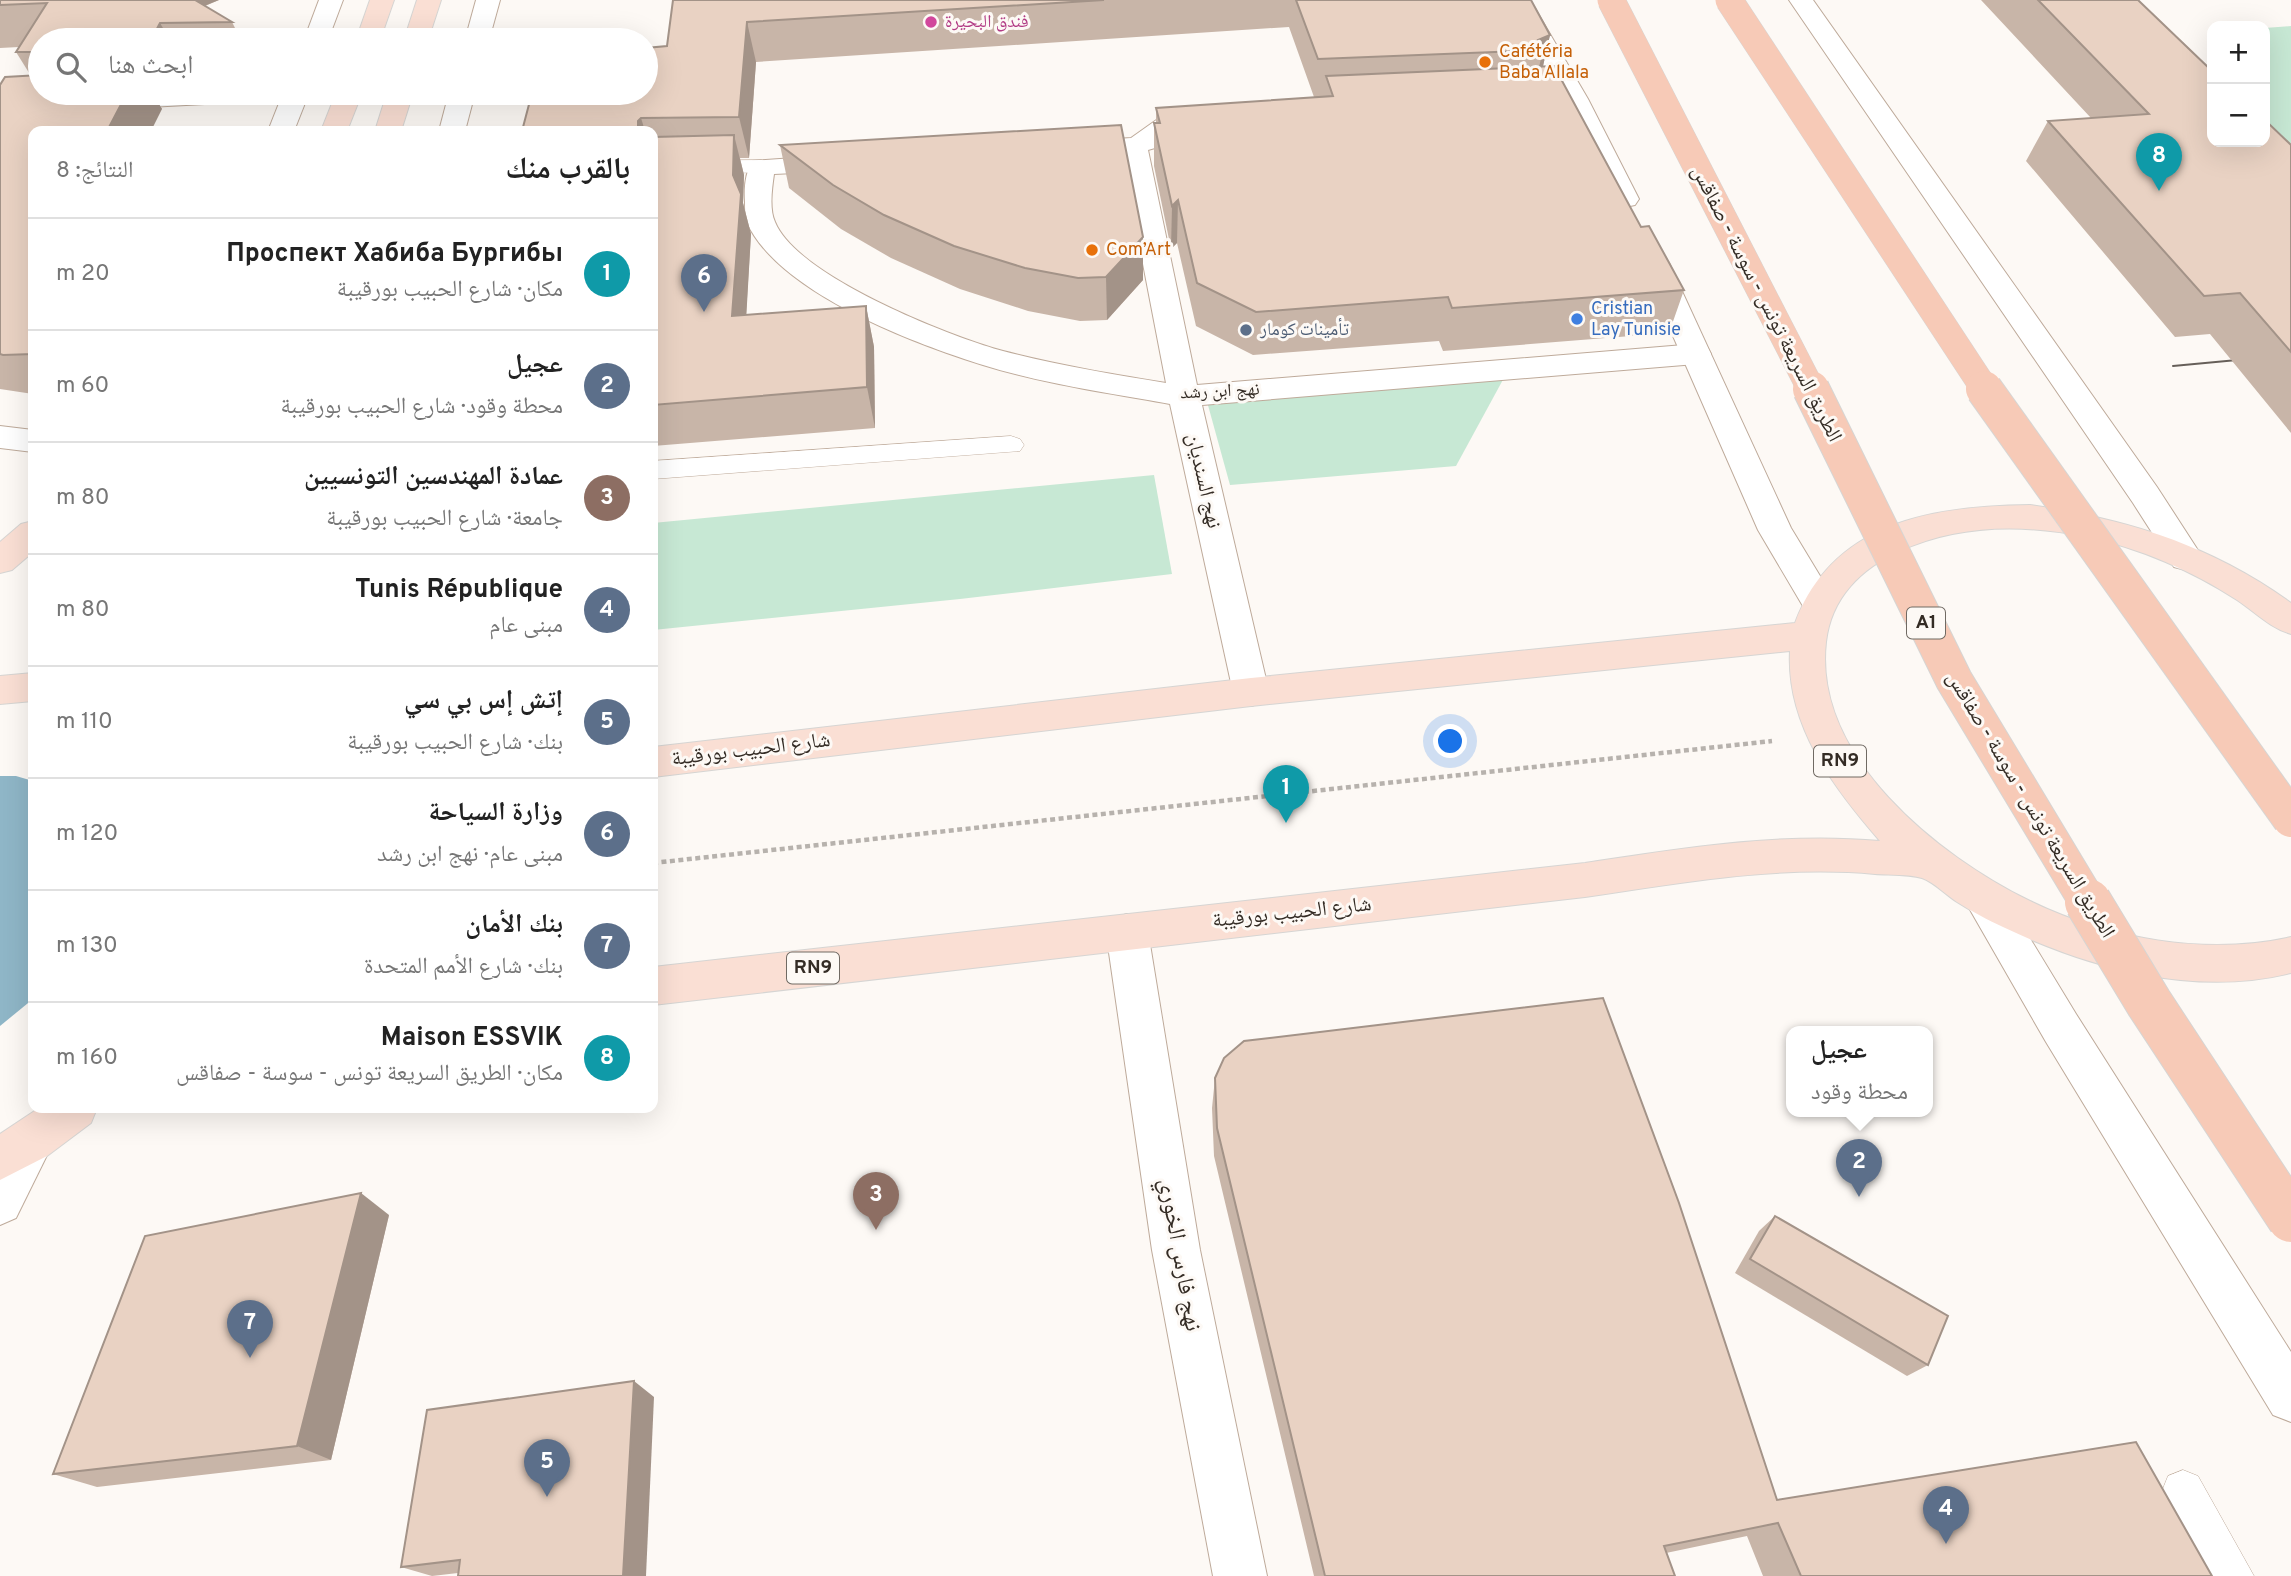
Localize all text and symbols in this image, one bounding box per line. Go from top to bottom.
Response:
place label: فندق البحيرة [945,11,1029,34]
marker: فندق البحيرة [923,14,939,30]
map controls [2207,21,2270,147]
button: + [2207,21,2270,84]
search box [28,28,658,105]
place label: Cafétéria Baba Allala [1499,41,1589,85]
icon: search [52,48,90,86]
text: ابحث هنا [108,50,193,83]
marker: Cafétéria Baba Allala [1477,54,1493,70]
button: − [2207,84,2270,147]
pin: 8 [2136,133,2182,191]
text: بالقرب منك [505,152,630,189]
text: النتائج: 8 [56,157,133,186]
street label: الطريق السريعة تونس - سوسة - صفاقس [1684,161,1848,447]
text: Проспект Хабиба Бургибы [226,238,563,271]
place label: Com’Art [1106,239,1171,262]
marker: Com’Art [1084,242,1100,258]
pin: 6 [681,254,727,312]
text: 20 m [56,260,110,289]
text: 1 [602,260,612,289]
text: مكان · شارع الحبيب بورقيبة [337,276,563,305]
place label: Cristian Lay Tunisie [1591,298,1681,342]
marker: Cristian Lay Tunisie [1569,311,1585,327]
place label: تأمينات كومار [1259,318,1349,342]
marker: تأمينات كومار [1238,322,1254,338]
text: عجيل [507,349,563,382]
text: 60 m [56,372,109,401]
text: 2 [600,372,614,401]
street label: نهج ابن رشد [1180,378,1260,406]
text: محطة وقود · شارع الحبيب بورقيبة [280,393,563,422]
street label: نهج السنديان [1179,431,1227,531]
text: عمادة المهندسين التونسيين [304,461,563,494]
text: 80 m [56,484,109,513]
text: 3 [600,484,614,513]
text: جامعة · شارع الحبيب بورقيبة [326,505,563,534]
text: Tunis République [355,574,563,607]
text: 80 m [56,596,109,625]
text: 4 [600,596,614,625]
road number: A1 [1907,608,1945,638]
text: مبنى عام [489,612,563,641]
street label: الطريق السريعة تونس - سوسة - صفاقس [1939,667,2121,943]
text: إتش إس بي سي [404,685,563,718]
text: 110 m [56,708,113,737]
text: 5 [600,708,614,737]
your location [1433,724,1467,758]
street label: شارع الحبيب بورقيبة [670,727,832,773]
text: بنك · شارع الحبيب بورقيبة [347,729,563,758]
road number: RN9 [1814,746,1866,776]
pin: 1 [1263,765,1309,823]
text: وزارة السياحة [429,797,563,830]
text: 120 m [56,820,118,849]
text: 6 [600,820,614,849]
text: مبنى عام · نهج ابن رشد [377,841,563,870]
street label: شارع الحبيب بورقيبة [1211,891,1373,935]
text: بنك الأمان [465,909,563,942]
text: 130 m [56,932,118,961]
text: 7 [601,932,613,961]
road number: RN9 [787,952,839,984]
text: بنك · شارع الأمم المتحدة [364,953,563,982]
text: Maison ESSVIK [381,1022,563,1055]
popup [1786,1026,1933,1117]
text: عجيل [1811,1035,1867,1068]
text: 160 m [56,1044,118,1073]
text: 8 [600,1044,614,1073]
text: مكان · الطريق السريعة تونس - سوسة - صفاقس [176,1060,563,1089]
text: محطة وقود [1811,1079,1908,1108]
pin: 2 [1836,1139,1882,1197]
pin: 3 [853,1172,899,1230]
street label: نهج فارس الخوري [1149,1176,1207,1334]
pin: 7 [227,1300,273,1358]
pin: 5 [524,1439,570,1497]
pin: 4 [1923,1486,1969,1544]

